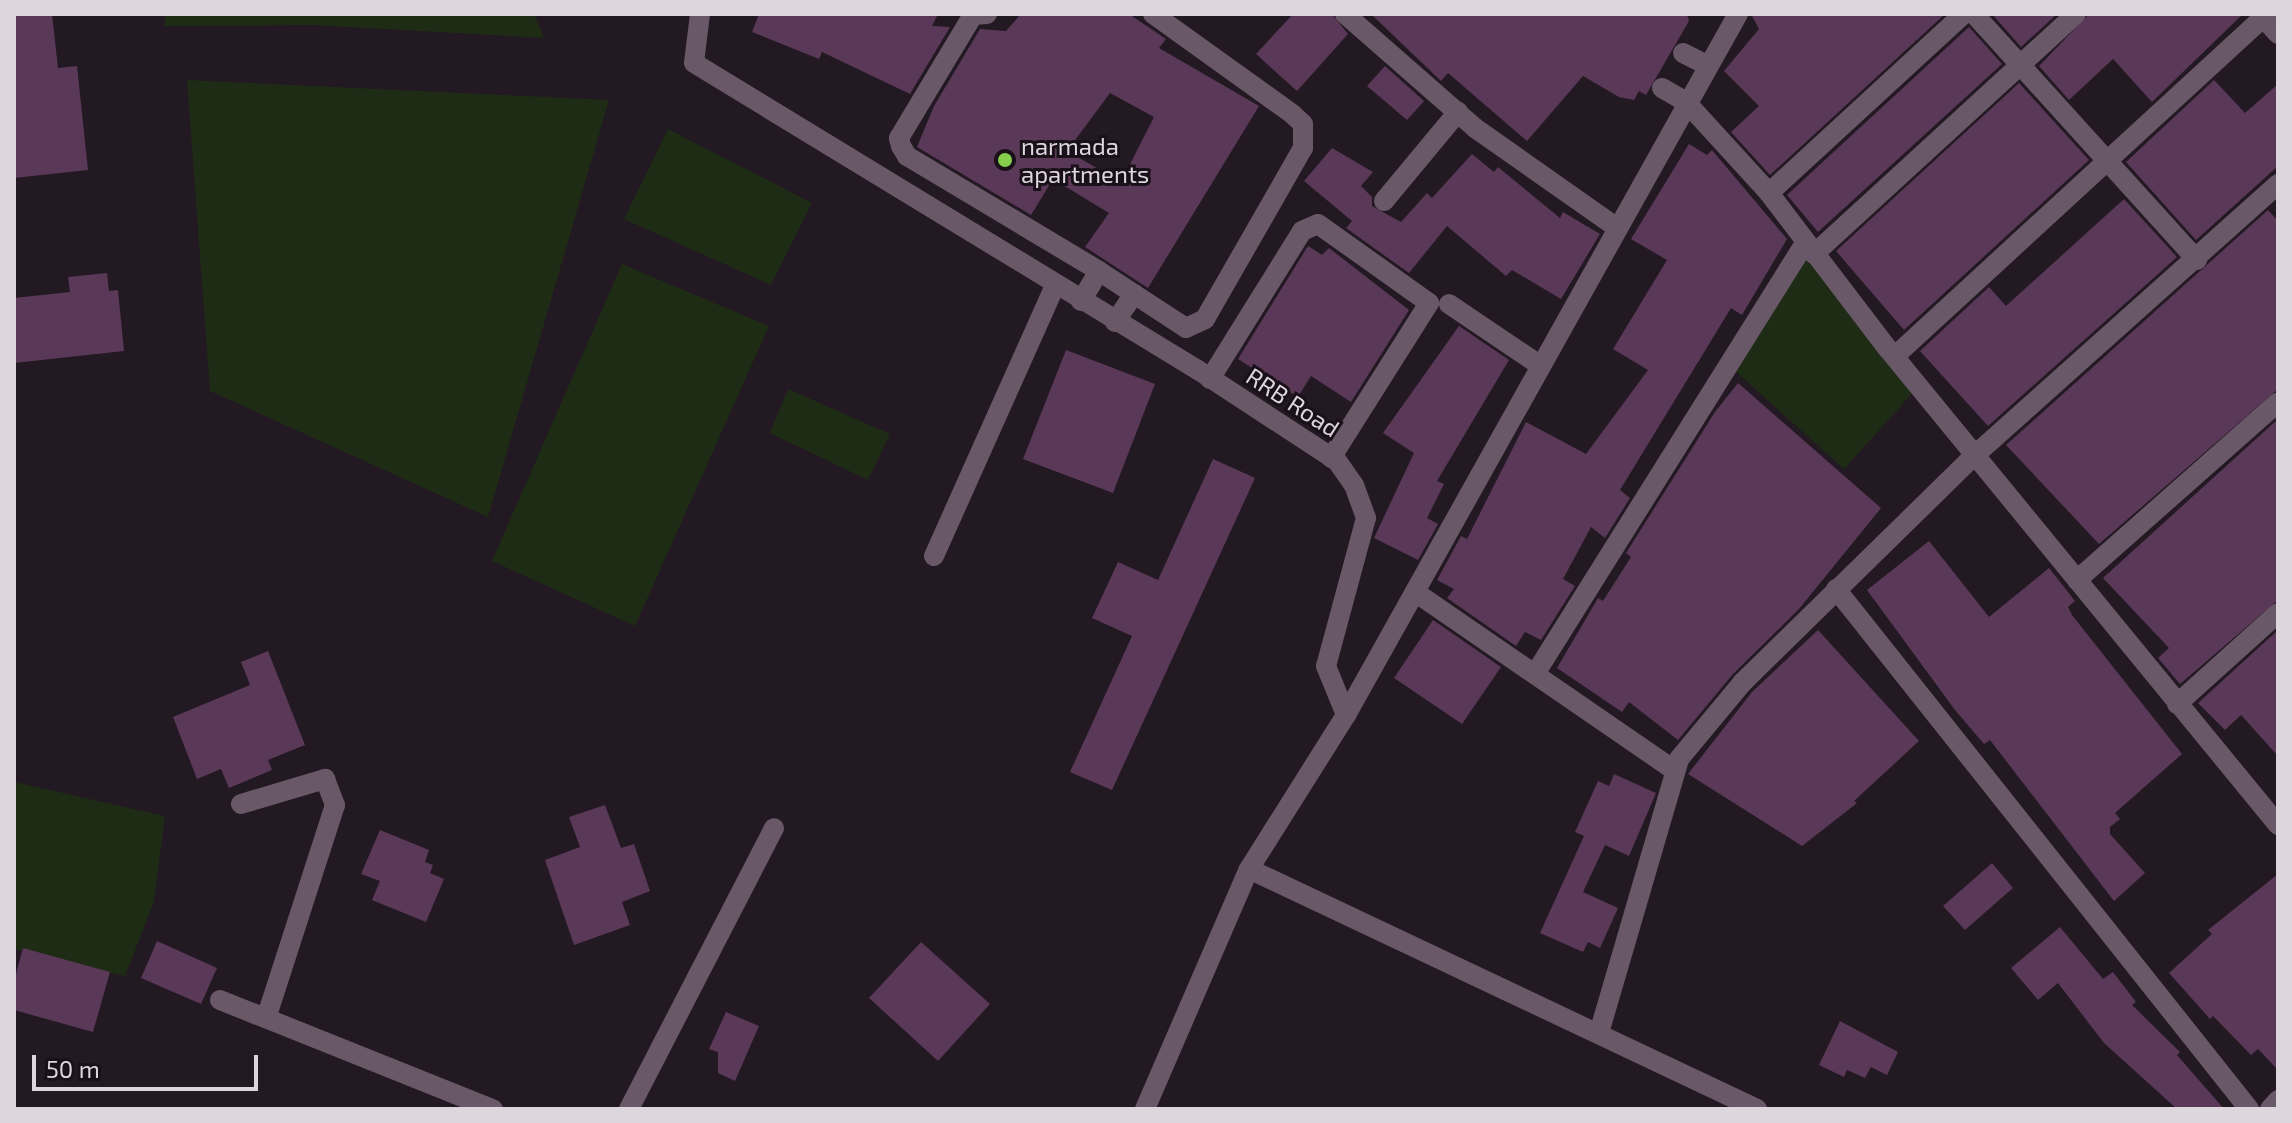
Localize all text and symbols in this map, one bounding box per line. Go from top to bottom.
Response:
place label: narmada apartments [1021,132,1149,188]
marker: narmada apartments [996,151,1014,169]
street label: RRB Road [1241,361,1345,443]
scale bar [36,1039,262,1089]
text: 50 m [46,1054,100,1083]

